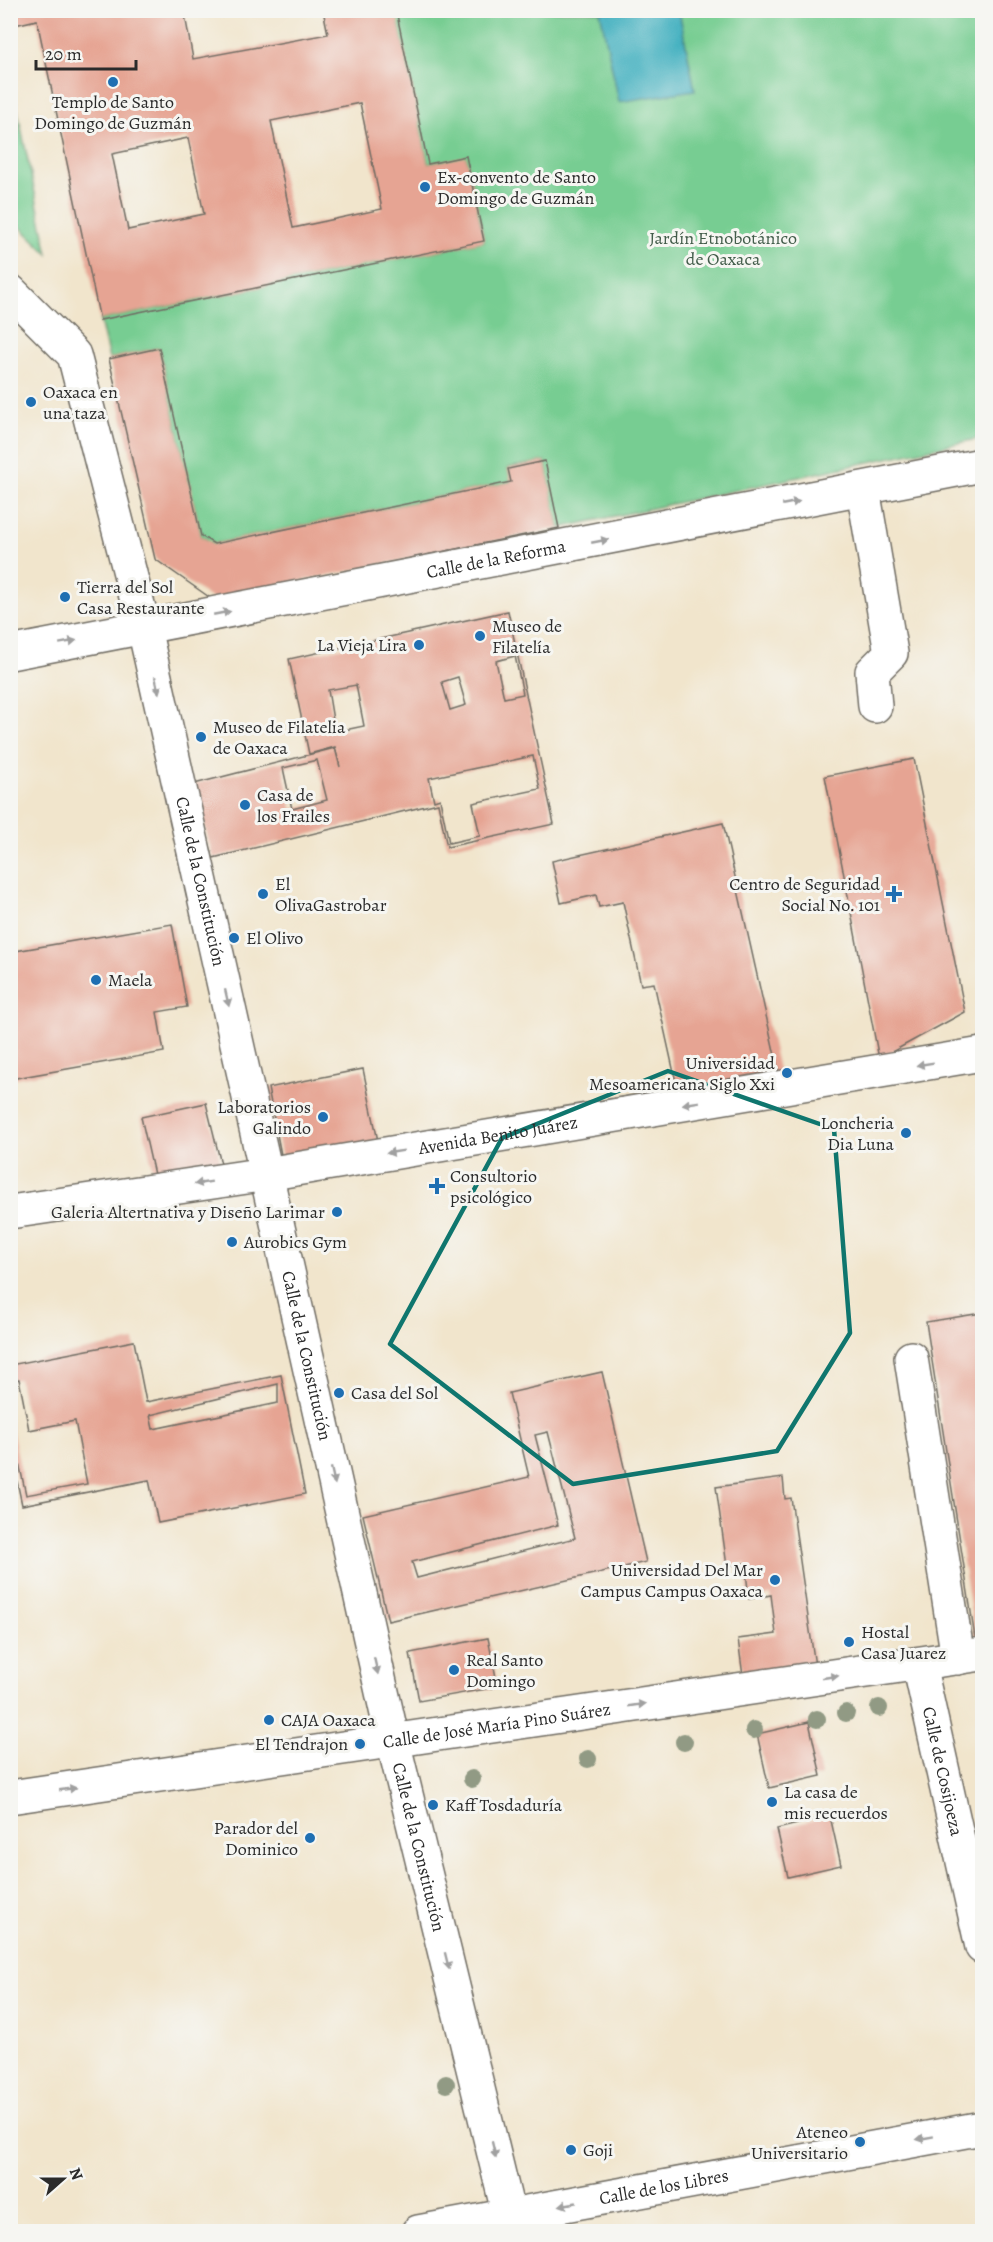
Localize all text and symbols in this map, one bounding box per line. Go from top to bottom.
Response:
scale bar [36,33,136,71]
text: 20 m [45,42,82,66]
marker: Templo de Santo Domingo de Guzmán [106,75,120,89]
place label: Templo de Santo Domingo de Guzmán [34,90,192,135]
place label: Ex-convento de Santo Domingo de Guzmán [437,165,596,210]
marker: Ex-convento de Santo Domingo de Guzmán [418,180,432,194]
park label: Jardín Etnobotánico de Oaxaca [649,226,797,271]
place label: Oaxaca en una taza [43,380,118,425]
marker: Oaxaca en una taza [24,395,38,409]
one-way arrow [782,498,801,507]
street label: Calle de la Reforma [424,534,568,584]
one-way arrow [590,536,609,545]
place label: Tierra del Sol Casa Restaurante [77,575,205,620]
marker: Tierra del Sol Casa Restaurante [58,590,72,604]
one-way arrow [213,608,232,617]
place label: Museo de Filatelía [492,614,562,659]
marker: Museo de Filatelía [473,629,487,643]
place label: La Vieja Lira [317,633,408,657]
one-way arrow [59,637,78,646]
marker: La Vieja Lira [412,638,426,652]
one-way arrow [153,676,162,695]
place label: Museo de Filatelia de Oaxaca [213,715,346,760]
marker: Museo de Filatelia de Oaxaca [194,730,208,744]
place label: Casa de los Frailes [257,783,330,828]
street label: Calle de la Constitución [170,794,231,969]
marker: Casa de los Frailes [238,798,252,812]
place label: El OlivaGastrobar [275,872,387,917]
place label: Centro de Seguridad Social No. 101 [729,872,880,917]
marker: Centro de Seguridad Social No. 101 [885,885,903,903]
marker: El OlivaGastrobar [256,887,270,901]
place label: El Olivo [246,926,303,950]
marker: El Olivo [227,931,241,945]
place label: Maela [108,968,153,992]
marker: Maela [89,973,103,987]
one-way arrow [222,989,232,1008]
place label: Universidad Mesoamericana Siglo Xxi [589,1051,775,1096]
one-way arrow [915,1059,934,1068]
marker: Universidad Mesoamericana Siglo Xxi [780,1066,794,1080]
place label: Laboratorios Galindo [217,1095,311,1140]
one-way arrow [681,1098,700,1107]
marker: Laboratorios Galindo [316,1110,330,1124]
street label: Avenida Benito Juárez [415,1110,579,1160]
place label: Loncheria Dia Luna [820,1111,895,1156]
marker: Loncheria Dia Luna [899,1126,913,1140]
one-way arrow [386,1148,405,1157]
place label: Consultorio psicológico [450,1164,537,1209]
marker: Consultorio psicológico [428,1177,446,1195]
one-way arrow [193,1179,212,1188]
place label: Galeria Altertnativa y Diseño Larimar [51,1200,325,1224]
marker: Galeria Altertnativa y Diseño Larimar [330,1205,344,1219]
place label: Aurobics Gym [243,1230,347,1254]
marker: Aurobics Gym [225,1235,239,1249]
street label: Calle de la Constitución [276,1269,337,1443]
place label: Casa del Sol [351,1381,439,1405]
marker: Casa del Sol [332,1386,346,1400]
one-way arrow [329,1467,338,1486]
place label: Universidad Del Mar Campus Campus Oaxaca [580,1558,764,1603]
marker: Universidad Del Mar Campus Campus Oaxaca [768,1573,782,1587]
place label: Hostal Casa Juarez [861,1620,946,1665]
marker: Hostal Casa Juarez [842,1635,856,1649]
place label: Real Santo Domingo [466,1648,543,1693]
one-way arrow [371,1657,381,1675]
marker: Real Santo Domingo [447,1663,461,1677]
one-way arrow [821,1672,840,1681]
street label: Calle de José María Pino Suárez [381,1697,612,1754]
one-way arrow [628,1701,647,1710]
street label: Calle de Cosijoeza [917,1704,969,1839]
place label: CAJA Oaxaca [281,1708,376,1732]
marker: CAJA Oaxaca [262,1713,276,1727]
place label: El Tendrajon [255,1732,348,1756]
marker: El Tendrajon [353,1737,367,1751]
street label: Calle de la Constitución [387,1760,451,1934]
place label: La casa de mis recuerdos [784,1780,888,1825]
one-way arrow [59,1784,78,1793]
place label: Kaff Tosdaduría [445,1793,563,1817]
marker: La casa de mis recuerdos [765,1795,779,1809]
marker: Kaff Tosdaduría [426,1798,440,1812]
place label: Parador del Dominico [214,1816,299,1861]
marker: Parador del Dominico [303,1831,317,1845]
one-way arrow [442,1952,452,1970]
place label: Ateneo Universitario [751,2120,848,2165]
one-way arrow [915,2134,934,2143]
marker: Ateneo Universitario [853,2135,867,2149]
place label: Goji [583,2138,613,2162]
one-way arrow [489,2141,499,2160]
marker: Goji [564,2143,578,2157]
north arrow [33,2149,93,2209]
street label: Calle de los Libres [597,2163,730,2210]
text: N [64,2165,89,2184]
one-way arrow [558,2200,577,2209]

